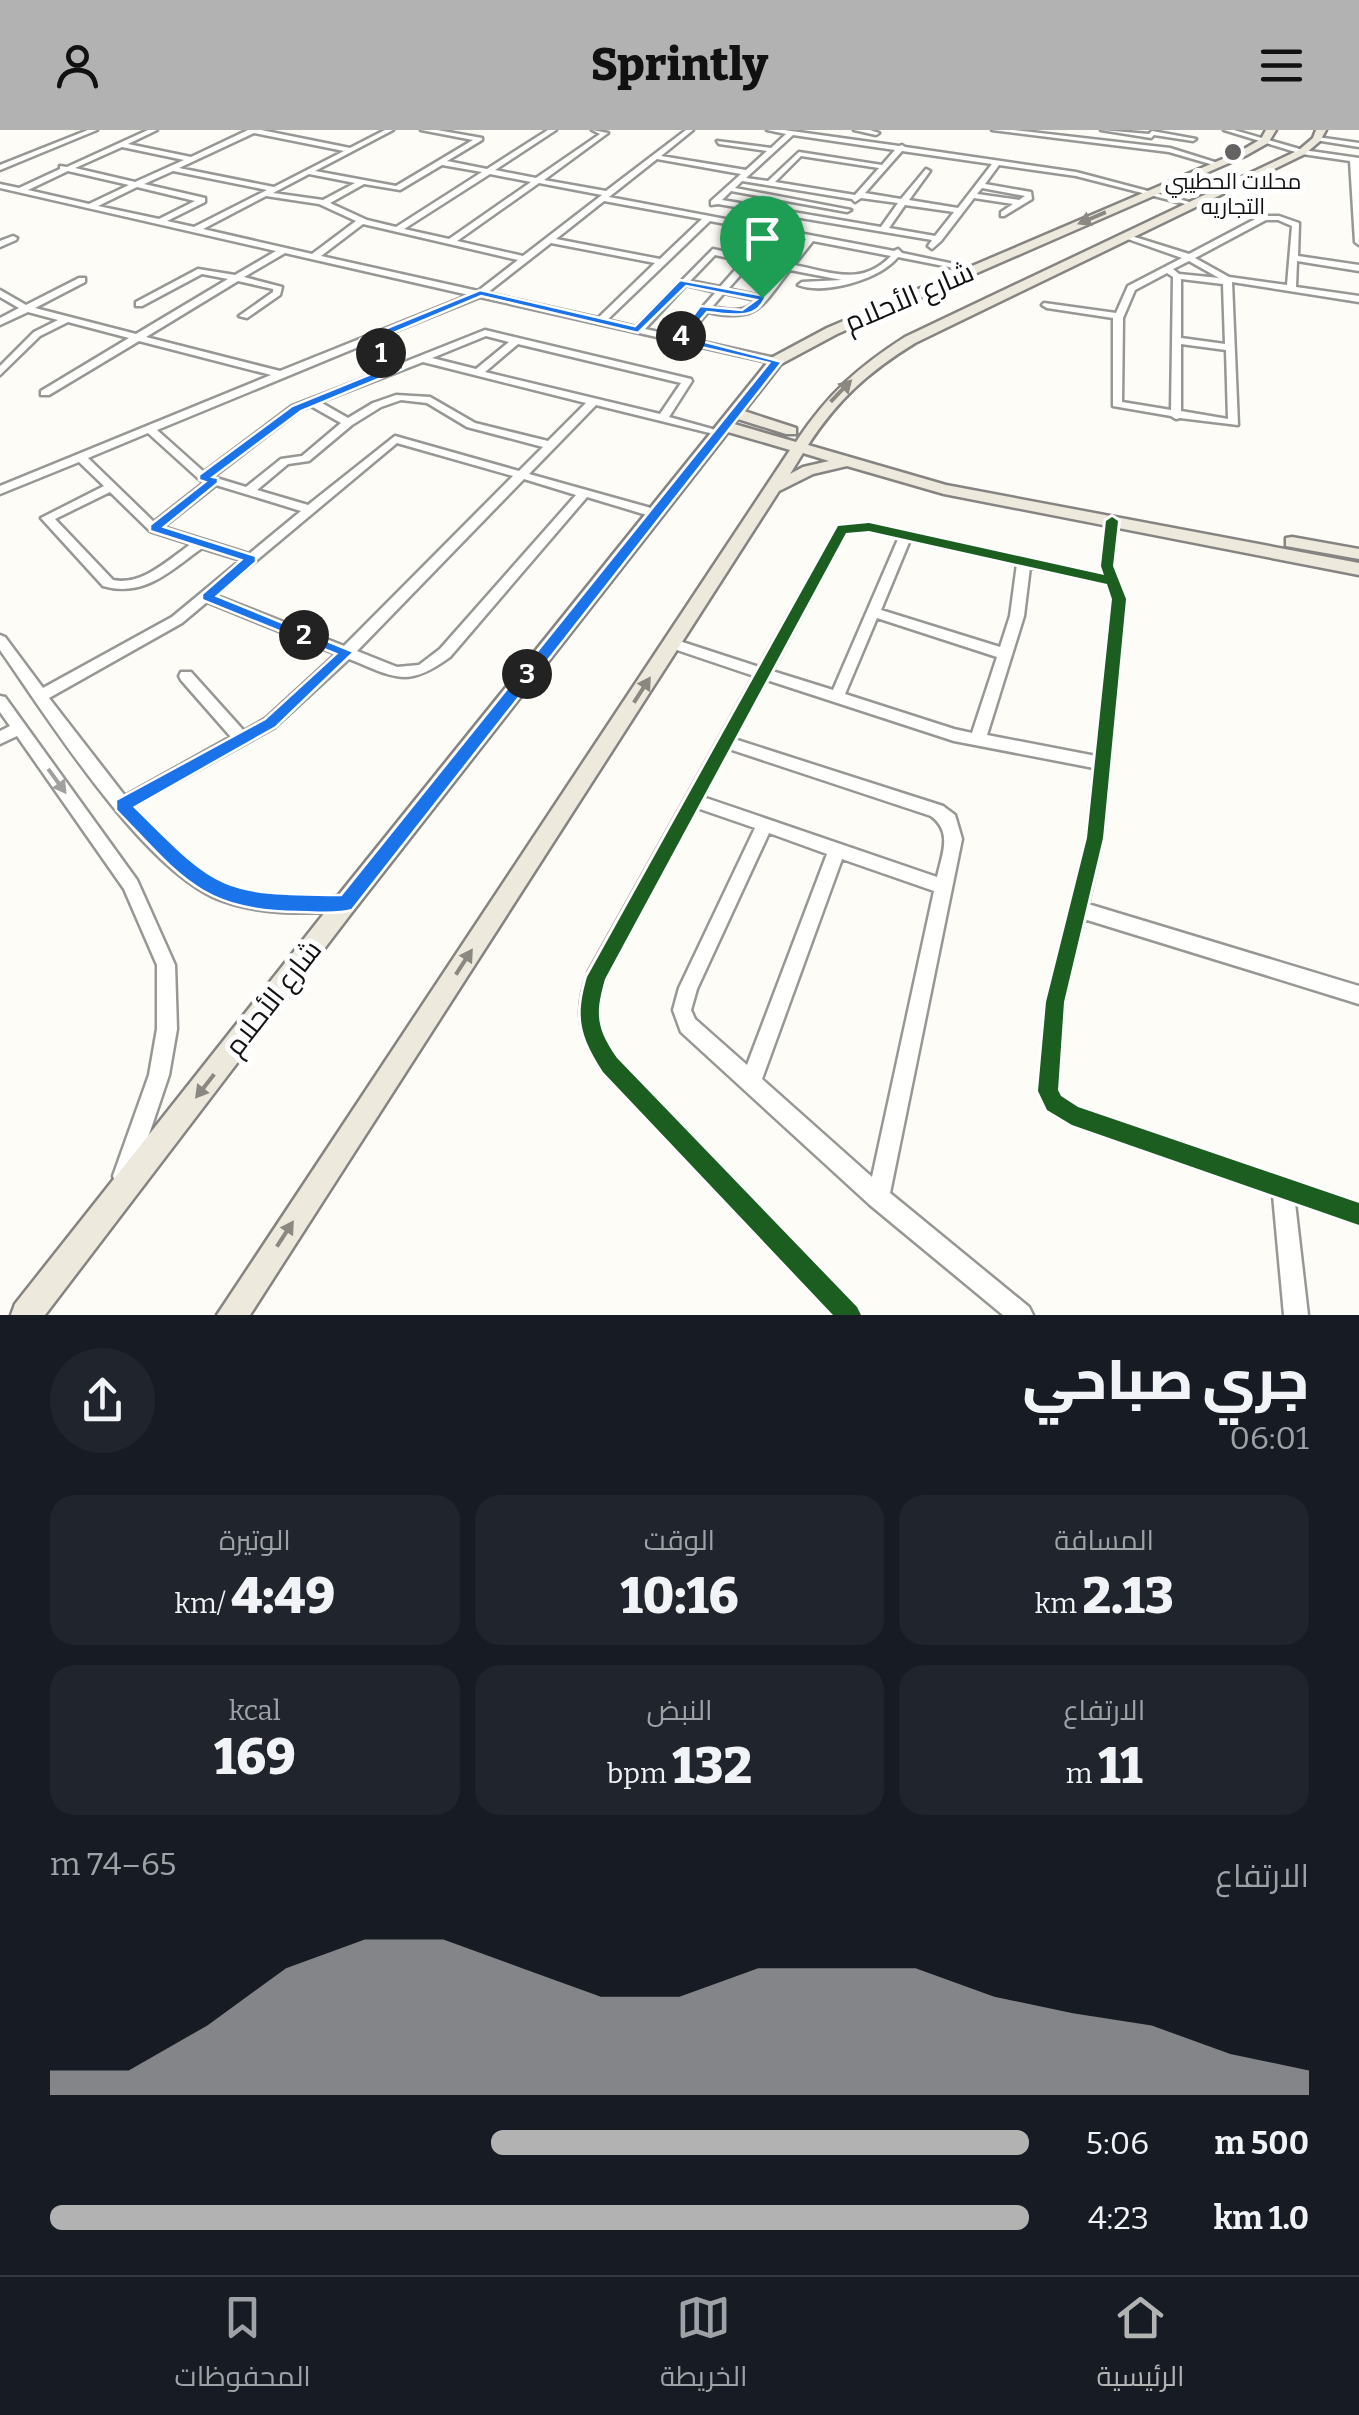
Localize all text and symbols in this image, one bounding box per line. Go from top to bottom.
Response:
icon: person [50,38,105,93]
text: Sprintly [591,38,768,92]
icon: menu [1254,38,1309,93]
marker: محلات الحطيبي التجاريه [1222,141,1244,163]
place label: محلات الحطيبي التجاريه [1165,168,1301,220]
pin [720,196,805,299]
one-way arrow [1077,210,1107,226]
icon: arrive [735,211,790,266]
street label: شارع الأحلام [839,255,980,342]
pin: 4 [656,311,706,361]
text: 4 [672,319,690,352]
pin: 1 [356,328,406,378]
text: 1 [375,336,387,369]
one-way arrow [829,379,852,403]
pin: 2 [279,610,329,660]
text: 2 [296,618,312,651]
pin: 3 [502,649,552,699]
text: 3 [519,657,535,690]
one-way arrow [632,677,651,704]
one-way arrow [46,767,66,794]
street label: شارع الأحلام [218,934,331,1064]
one-way arrow [454,948,472,975]
one-way arrow [195,1073,215,1099]
one-way arrow [276,1220,294,1247]
button: share [50,1348,155,1453]
text: جري صباحي [1022,1348,1309,1414]
text: 06:01 [1230,1419,1309,1457]
text: الوتيرة [219,1524,291,1557]
text: الوقت [644,1524,715,1557]
text: المسافة [1054,1524,1154,1557]
text: 4:49 [231,1566,335,1626]
text: 10:16 [621,1566,738,1626]
text: 2.13 [1082,1566,1174,1626]
text: /km [175,1587,231,1620]
text: km [1035,1587,1082,1620]
text: kcal [229,1694,281,1727]
text: النبض [647,1694,712,1727]
text: الارتفاع [1063,1694,1145,1727]
text: 169 [214,1727,296,1787]
text: 132 [672,1736,752,1796]
text: 11 [1098,1736,1143,1796]
text: bpm [607,1757,672,1790]
text: m [1066,1757,1098,1790]
text: 65–74 m [50,1845,176,1883]
text: الارتفاع [1215,1857,1309,1895]
text: 5:06 [1086,2124,1149,2162]
text: 500 m [1215,2124,1309,2162]
text: 4:23 [1088,2199,1149,2237]
text: 1.0 km [1214,2199,1309,2237]
tab: المحفوظات [175,2290,311,2402]
tab: الخريطة [660,2290,747,2402]
tab: الرئيسية [1097,2290,1184,2402]

